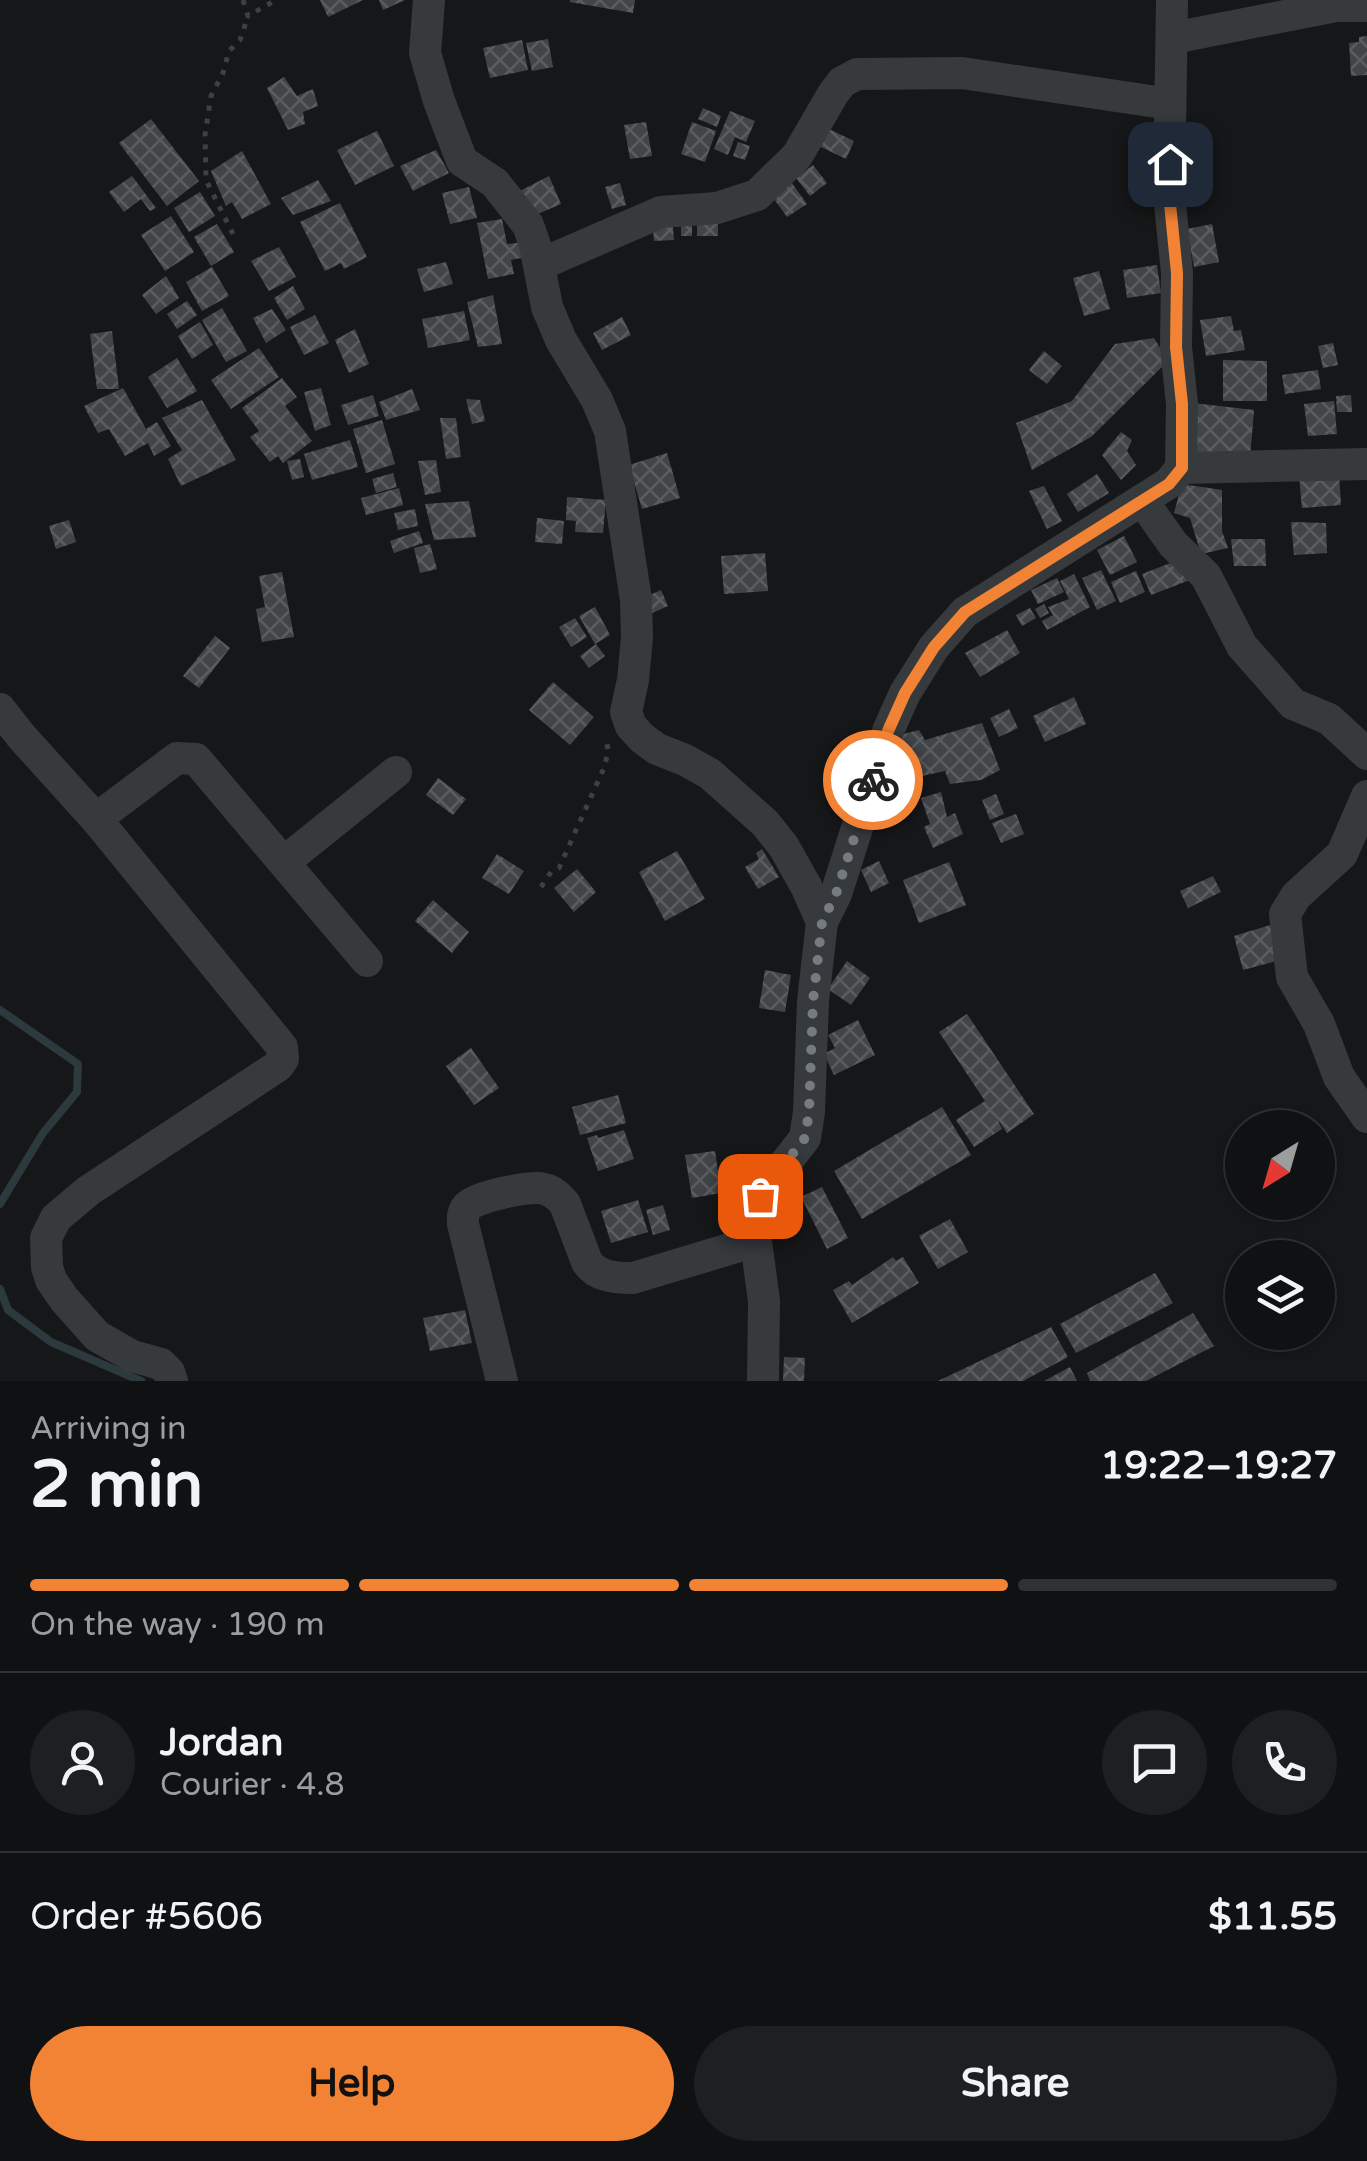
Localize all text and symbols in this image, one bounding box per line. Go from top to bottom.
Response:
pin [1128,122,1213,207]
icon: home [1143,137,1198,192]
courier [823,730,923,830]
icon: bike [846,753,901,808]
north arrow [1225,1110,1335,1220]
map controls [1225,1110,1335,1350]
pin [718,1154,803,1239]
icon: bag [733,1169,788,1224]
button: layers [1225,1240,1335,1350]
text: Arriving in [30,1410,187,1448]
text: 19:22–19:27 [1100,1443,1337,1489]
text: 2 min [30,1446,203,1525]
text: On the way · 190 m [30,1606,325,1644]
button: person [30,1710,135,1815]
button: chat [1102,1710,1207,1815]
button: phone [1232,1710,1337,1815]
text: Jordan [160,1720,283,1766]
text: Courier · 4.8 [160,1766,345,1804]
text: Order #5606 [30,1894,263,1940]
text: $11.55 [1208,1894,1337,1940]
button: Help [30,2026,674,2141]
button: Share [694,2026,1337,2141]

